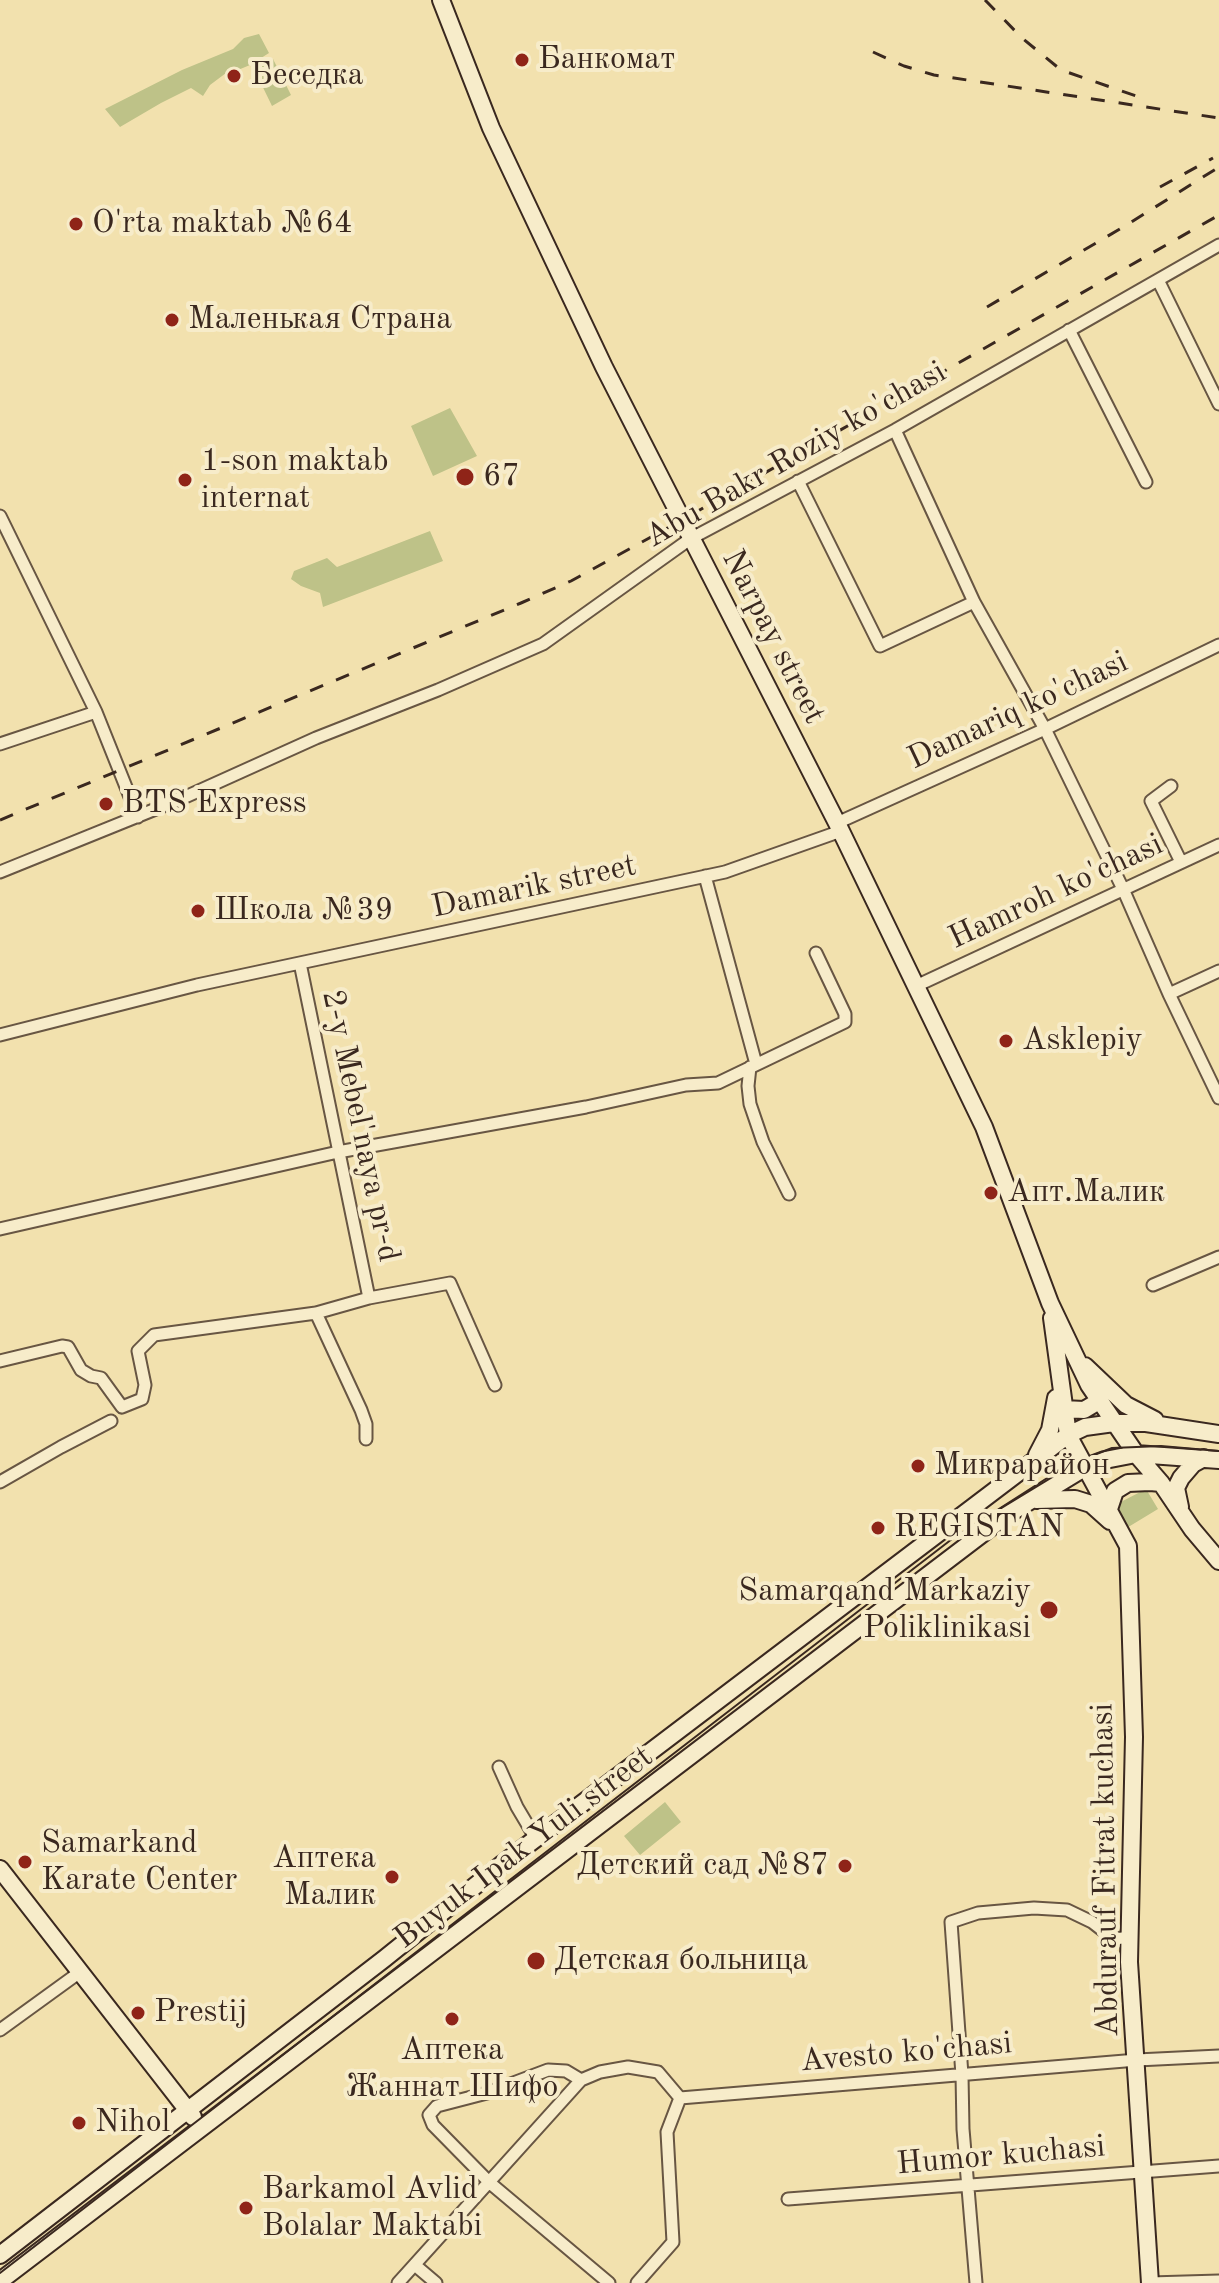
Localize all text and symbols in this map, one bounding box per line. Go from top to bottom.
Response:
place label: Банкомат [538,41,675,79]
marker: Банкомат [513,51,531,69]
place label: Беседка [250,57,364,95]
marker: Беседка [225,67,243,85]
place label: O'rta maktab №64 [92,205,353,243]
marker: O'rta maktab №64 [67,215,85,233]
place label: Маленькая Страна [188,301,452,339]
marker: Маленькая Страна [163,311,181,329]
street label: Abu Bakr Roziy ko'chasi [639,353,953,557]
place label: 1-son maktab internat [201,443,389,518]
place label: 67 [483,458,520,496]
marker: 67 [454,466,476,488]
marker: 1-son maktab internat [176,471,194,489]
street label: Narpay street [713,544,833,730]
street label: Damariq ko'chasi [902,643,1134,779]
place label: BTS Express [122,785,307,823]
marker: BTS Express [97,795,115,813]
street label: Hamroh ko'chasi [943,826,1169,958]
street label: Damarik street [428,847,640,927]
place label: Школа №39 [214,892,393,930]
marker: Школа №39 [189,902,207,920]
street label: 2-y Mebel'naya pr-d [312,987,408,1265]
place label: Asklepiy [1022,1022,1143,1060]
marker: Asklepiy [997,1032,1015,1050]
place label: Апт.Малик [1007,1174,1165,1212]
marker: Апт.Малик [982,1184,1000,1202]
place label: Микрарайон [934,1447,1109,1485]
marker: Микрарайон [909,1457,927,1475]
place label: REGISTAN [894,1509,1064,1547]
marker: REGISTAN [869,1519,887,1537]
place label: Samarqand Markaziy Poliklinikasi [738,1573,1031,1648]
marker: Samarqand Markaziy Poliklinikasi [1038,1599,1060,1621]
street label: Abdurauf Fitrat kuchasi [1084,1703,1128,2037]
street label: Buyuk Ipak Yuli street [387,1738,661,1958]
place label: Samarkand Karate Center [41,1825,237,1900]
place label: Аптека Малик [272,1840,376,1915]
place label: Детский сад №87 [576,1847,829,1885]
marker: Samarkand Karate Center [16,1853,34,1871]
marker: Детский сад №87 [836,1857,854,1875]
marker: Аптека Малик [383,1868,401,1886]
place label: Детская больница [554,1942,808,1980]
marker: Детская больница [525,1950,547,1972]
place label: Prestij [154,1994,248,2032]
marker: Prestij [129,2004,147,2022]
marker: Аптека Жаннат Шифо [443,2010,461,2028]
street label: Avesto ko'chasi [799,2025,1013,2081]
place label: Аптека Жаннат Шифо [346,2032,558,2107]
place label: Nihol [95,2104,170,2142]
marker: Nihol [70,2114,88,2132]
street label: Humor kuchasi [895,2128,1107,2184]
place label: Barkamol Avlid Bolalar Maktabi [262,2171,482,2246]
marker: Barkamol Avlid Bolalar Maktabi [237,2199,255,2217]

